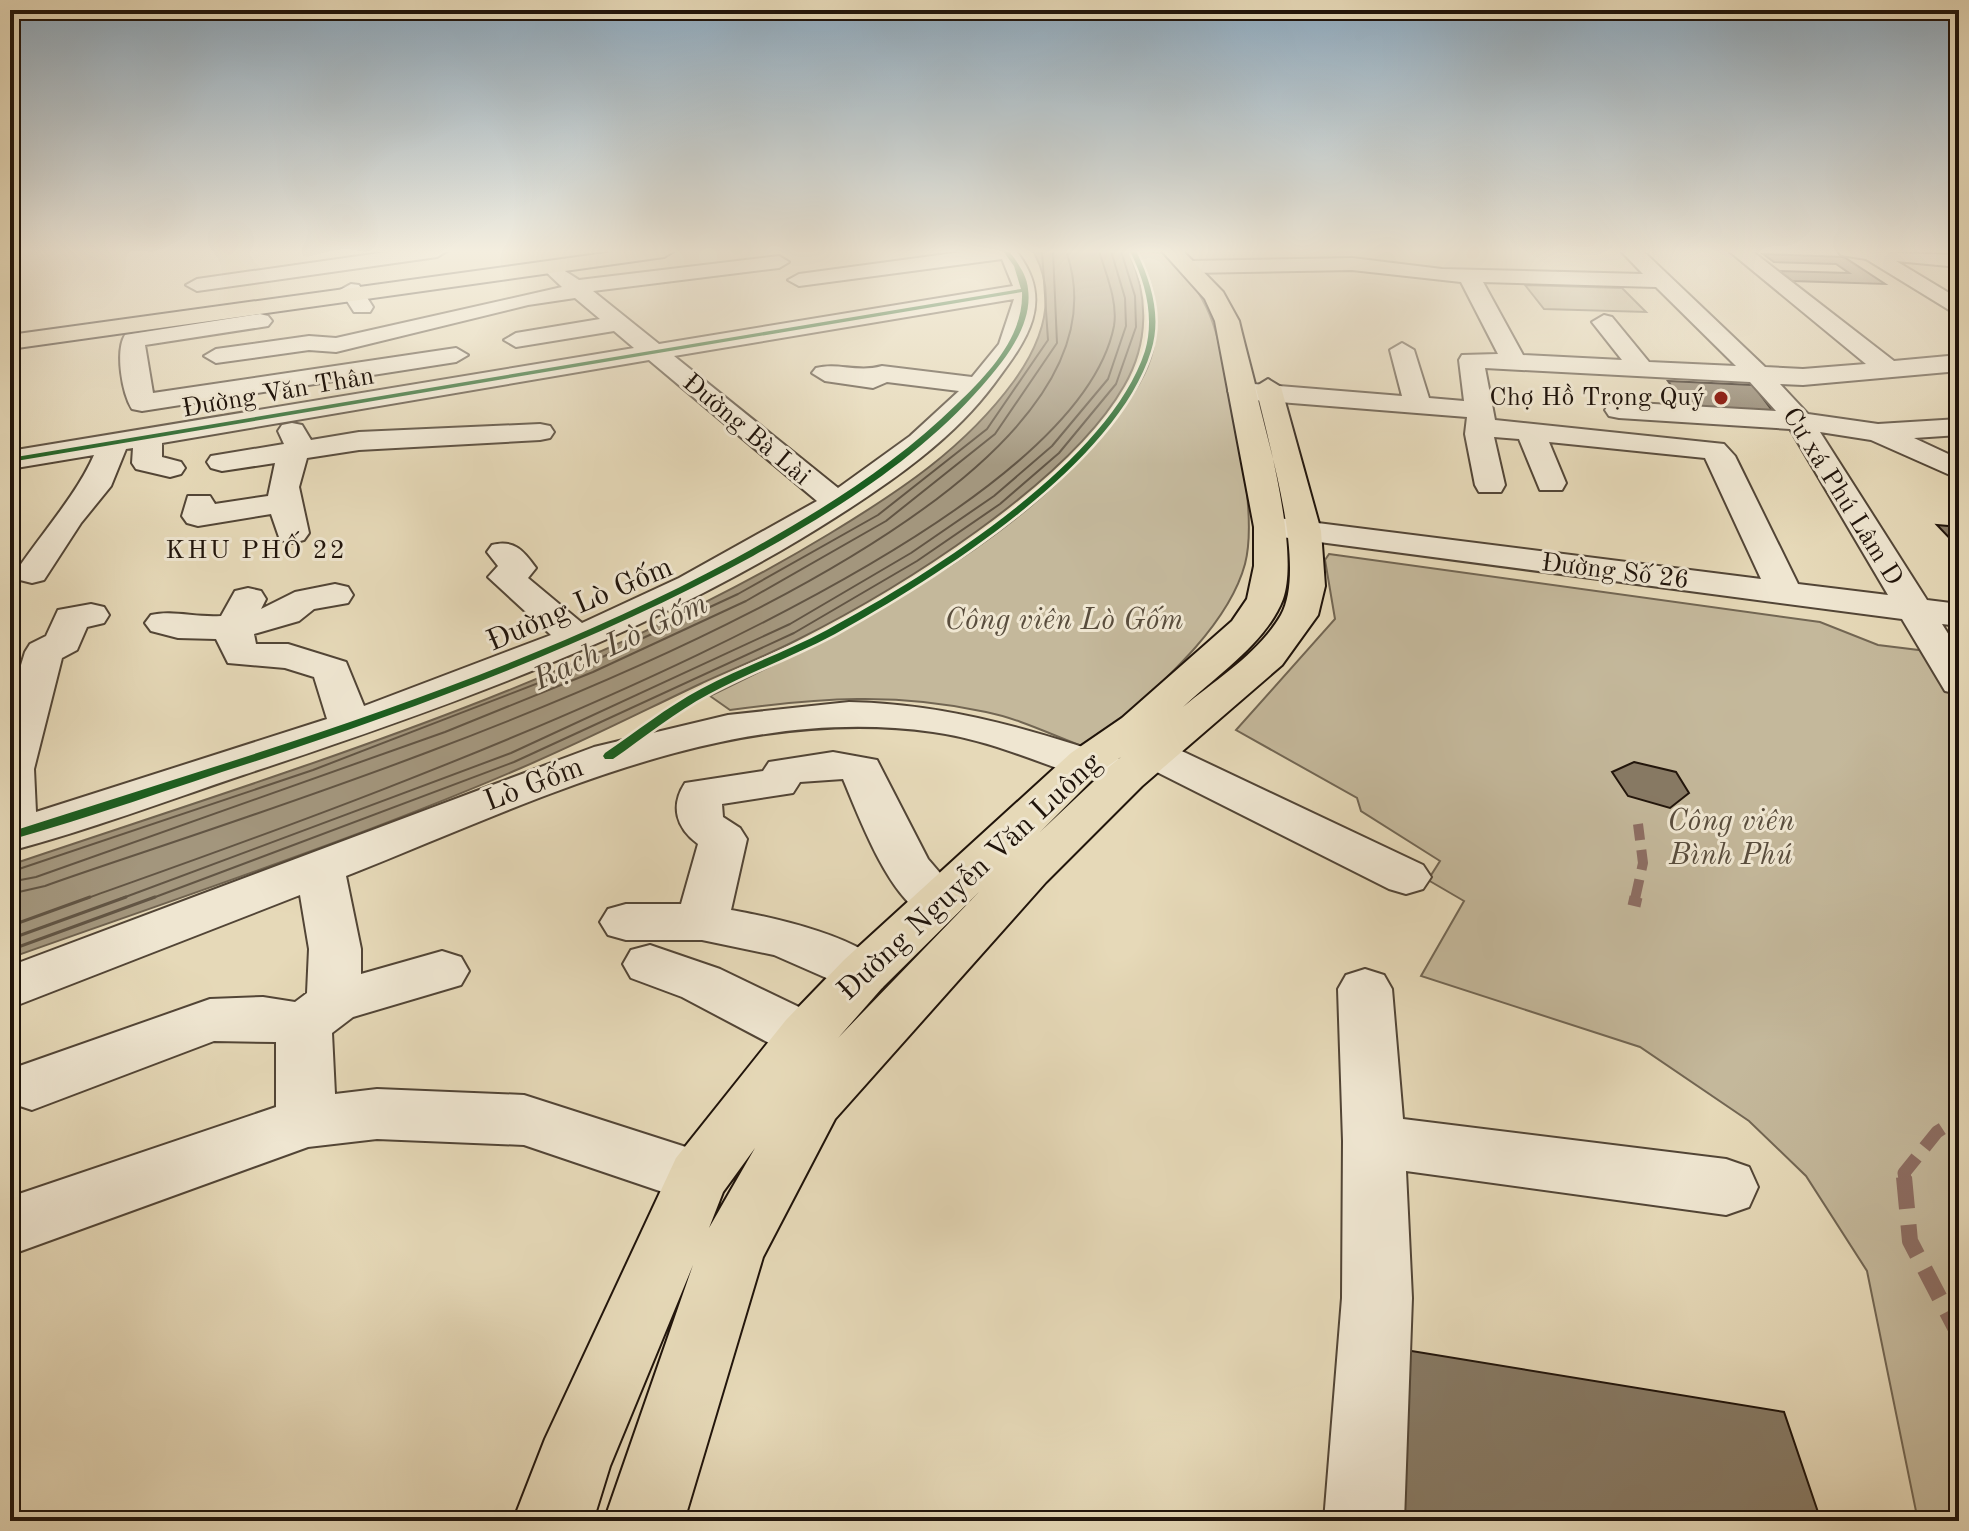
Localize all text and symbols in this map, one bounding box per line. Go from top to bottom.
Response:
street label: Đường Văn Thân [180,363,376,423]
street label: Đường Bà Lài [677,369,815,491]
place label: Chợ Hồ Trọng Quý [1489,383,1705,411]
marker: Chợ Hồ Trọng Quý [1712,389,1730,407]
street label: Cư xá Phú Lâm D [1777,404,1907,590]
district label: KHU PHỐ 22 [165,531,347,564]
street label: Đường Số 26 [1540,550,1690,594]
street label: Đường Lò Gốm [482,552,677,658]
water label: Rạch Lò Gốm [527,588,714,698]
park label: Công viên Lò Gốm [945,605,1183,636]
street label: Đường Nguyễn Văn Luông [831,746,1108,1007]
street label: Lò Gốm [480,751,588,818]
park label: Công viên Bình Phú [1667,807,1795,871]

